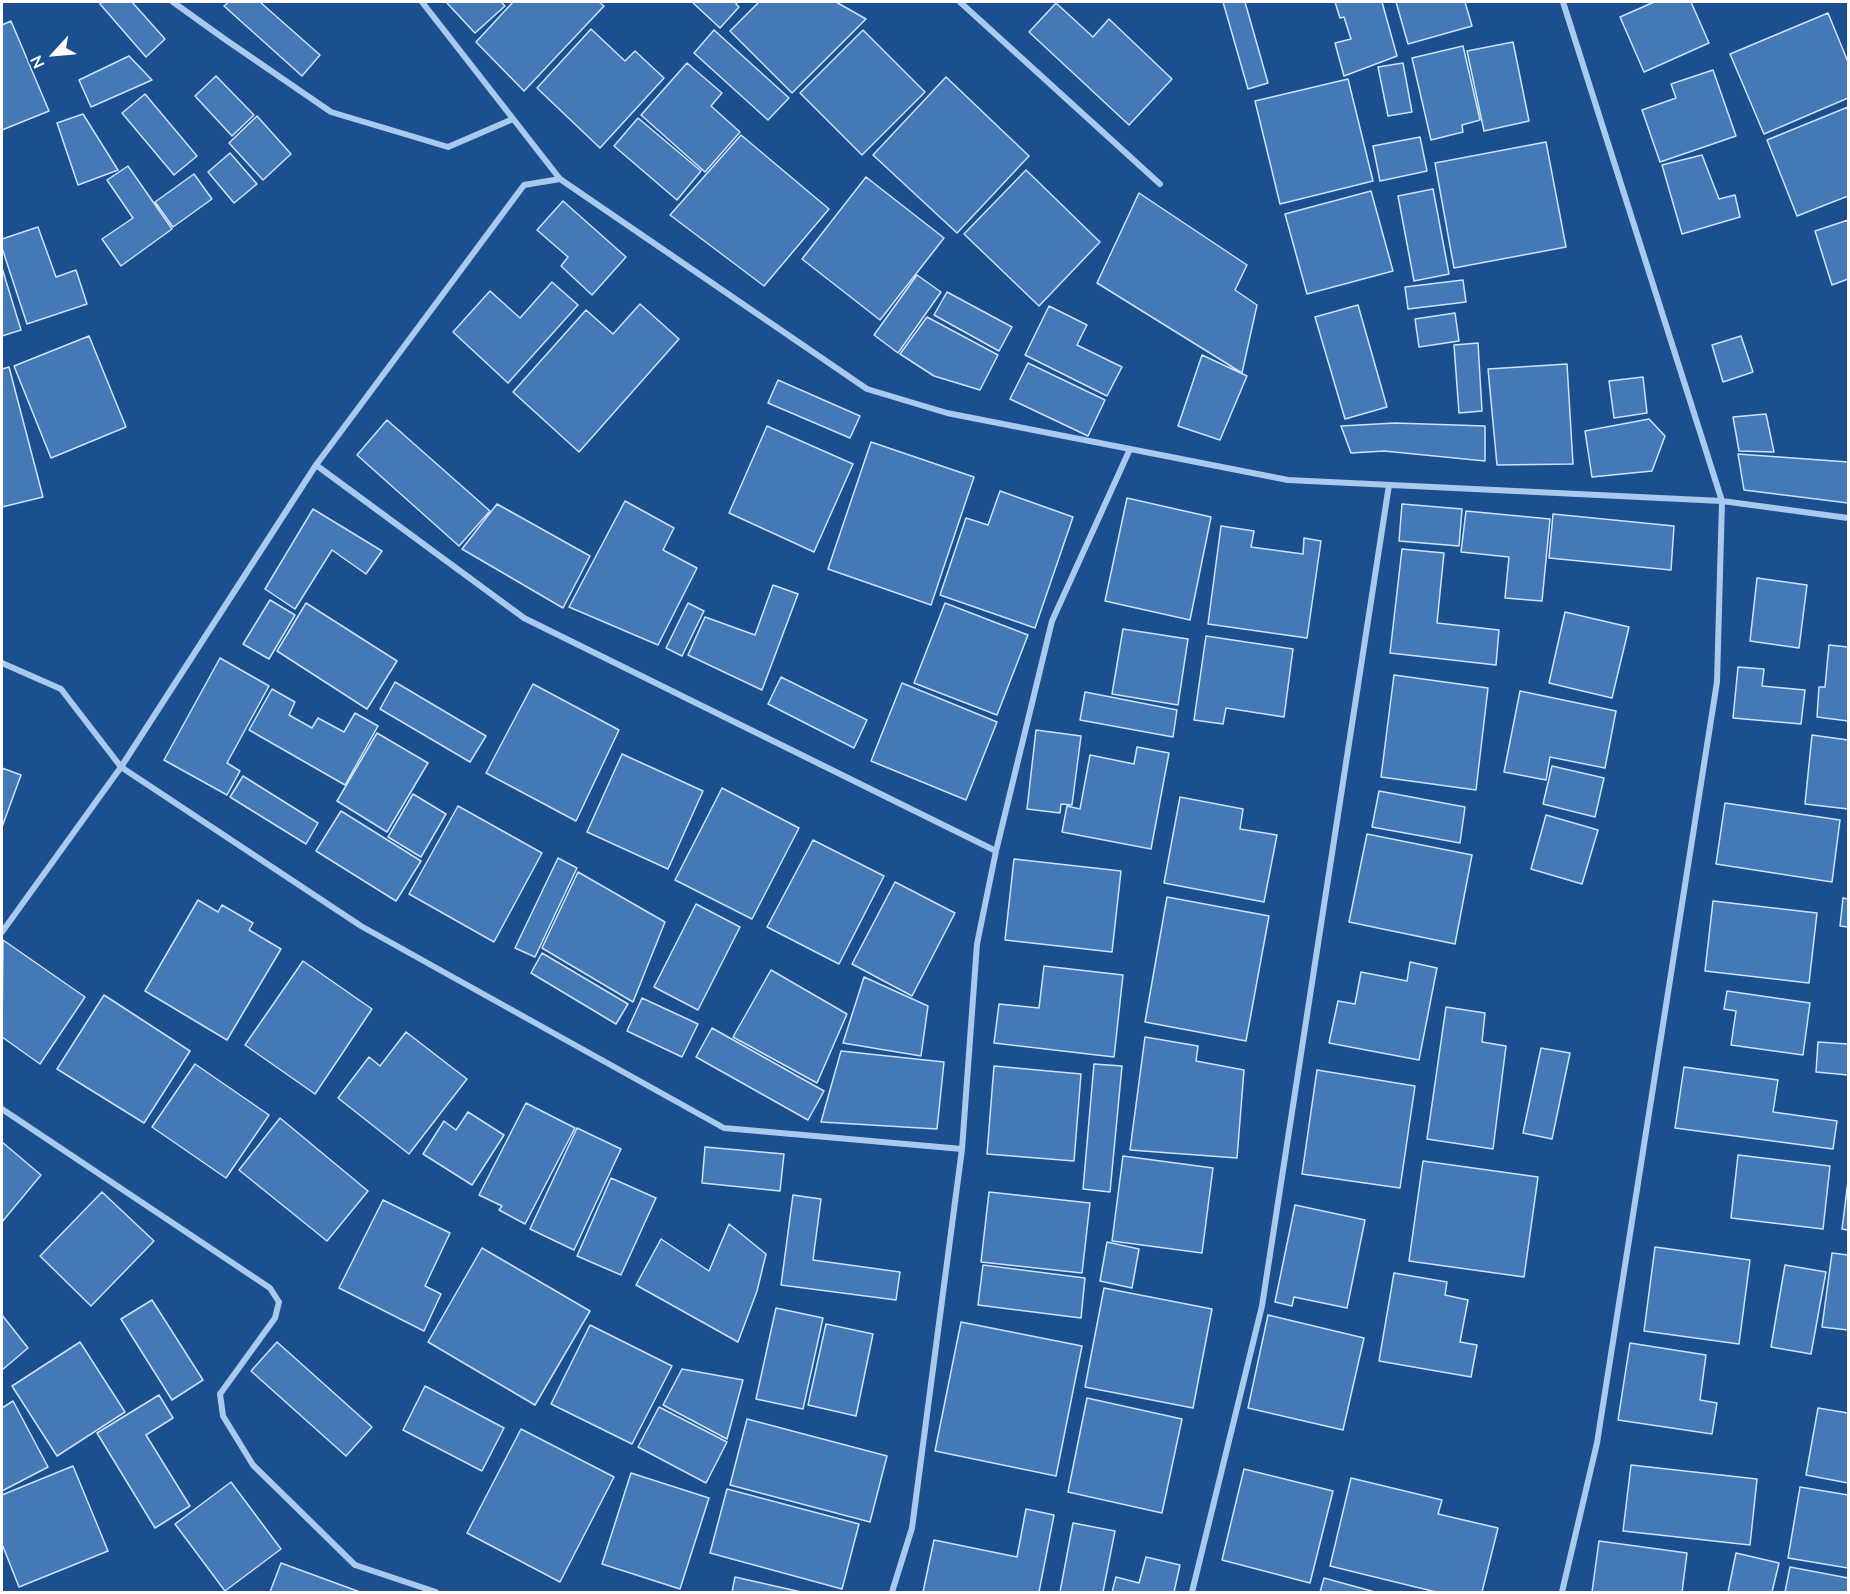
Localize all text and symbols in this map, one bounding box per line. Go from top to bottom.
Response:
north arrow [24,24,84,84]
text: N [25,52,50,72]

